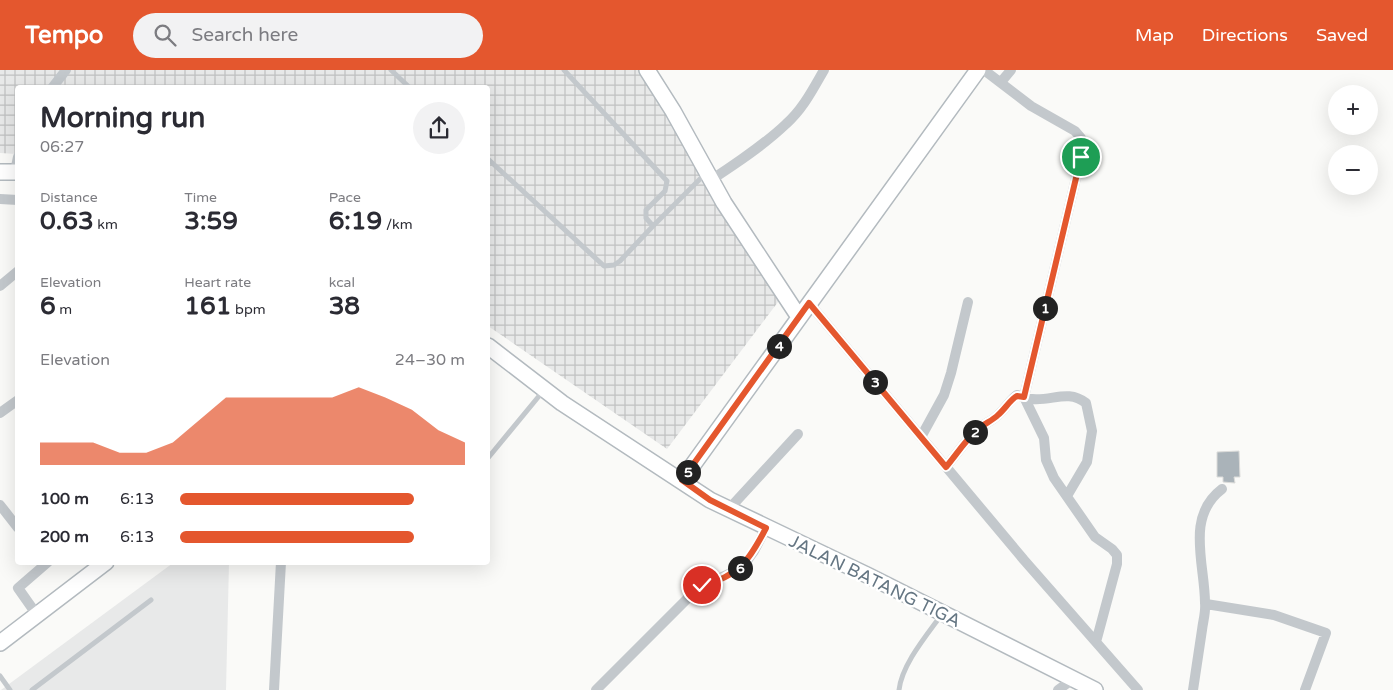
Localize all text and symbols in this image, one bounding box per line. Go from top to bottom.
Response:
search box [133,13,483,58]
text: Tempo [25,21,103,50]
icon: search [151,21,179,49]
text: Search here [191,24,298,46]
text: Map [1135,24,1174,46]
text: Directions [1202,24,1288,46]
text: Saved [1316,24,1368,46]
map controls [1328,85,1378,195]
button: + [1328,85,1378,135]
text: Morning run [40,101,205,135]
button: share [413,102,465,154]
pin [1060,136,1102,178]
text: 06:27 [40,137,84,157]
icon: arrive [1067,143,1095,171]
button: − [1328,145,1378,195]
text: Distance [40,189,98,206]
text: Time [184,189,217,206]
text: Pace [329,189,361,206]
text: 0.63 [40,206,94,236]
text: 3:59 [184,206,238,236]
text: 6:19 [329,206,382,236]
text: km [94,216,118,233]
text: /km [382,216,413,233]
text: Elevation [40,274,101,291]
text: Heart rate [184,274,251,291]
text: kcal [329,274,355,291]
text: 6 [40,291,56,321]
text: 161 [184,291,231,321]
text: 38 [329,291,360,321]
pin: 1 [1032,296,1058,320]
text: 1 [1041,300,1050,317]
text: m [56,301,72,318]
text: bpm [231,301,266,318]
pin: 4 [766,334,792,358]
text: 4 [775,338,784,355]
text: Elevation [40,350,110,370]
text: 24–30 m [395,350,465,370]
pin: 3 [862,370,888,394]
text: 3 [871,374,880,391]
pin: 2 [962,420,988,444]
text: 2 [971,424,980,441]
pin: 5 [676,460,700,484]
text: 5 [684,464,693,481]
text: 100 m [40,489,89,509]
text: 6:13 [120,489,154,509]
text: 200 m [40,527,89,547]
text: 6:13 [120,527,154,547]
street label: JALAN BATANG TIGA [786,530,964,632]
pin: 6 [728,556,752,580]
text: 6 [736,560,745,577]
pin [681,564,723,606]
icon: check [688,571,716,599]

